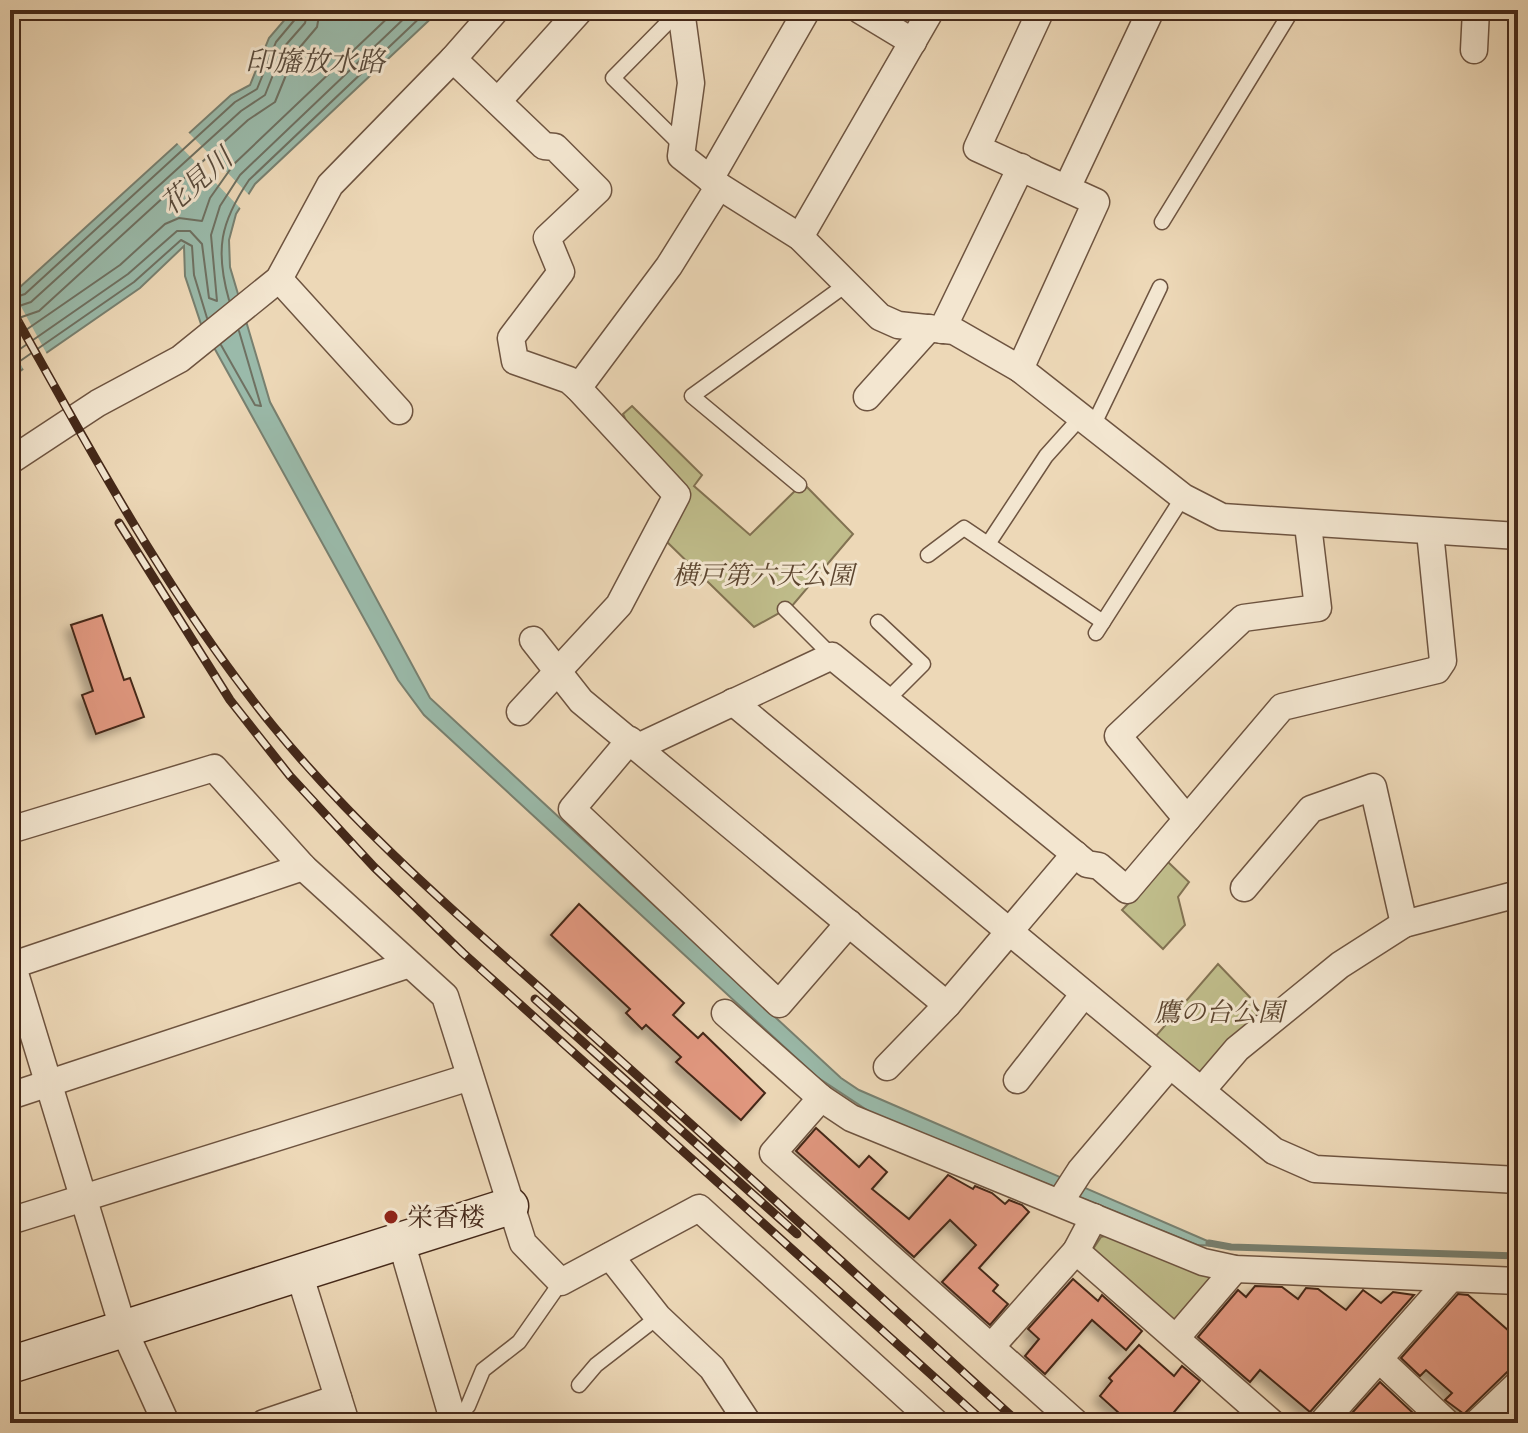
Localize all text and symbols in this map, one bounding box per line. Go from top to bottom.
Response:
water label: 印旛放水路 [245,45,387,80]
water label: 花見川 [154,139,242,223]
park label: 横戸第六天公園 [672,560,858,592]
park label: 鷹の台公園 [1154,997,1288,1029]
place label: 栄香楼 [407,1202,485,1234]
marker: 栄香楼 [382,1208,400,1226]

